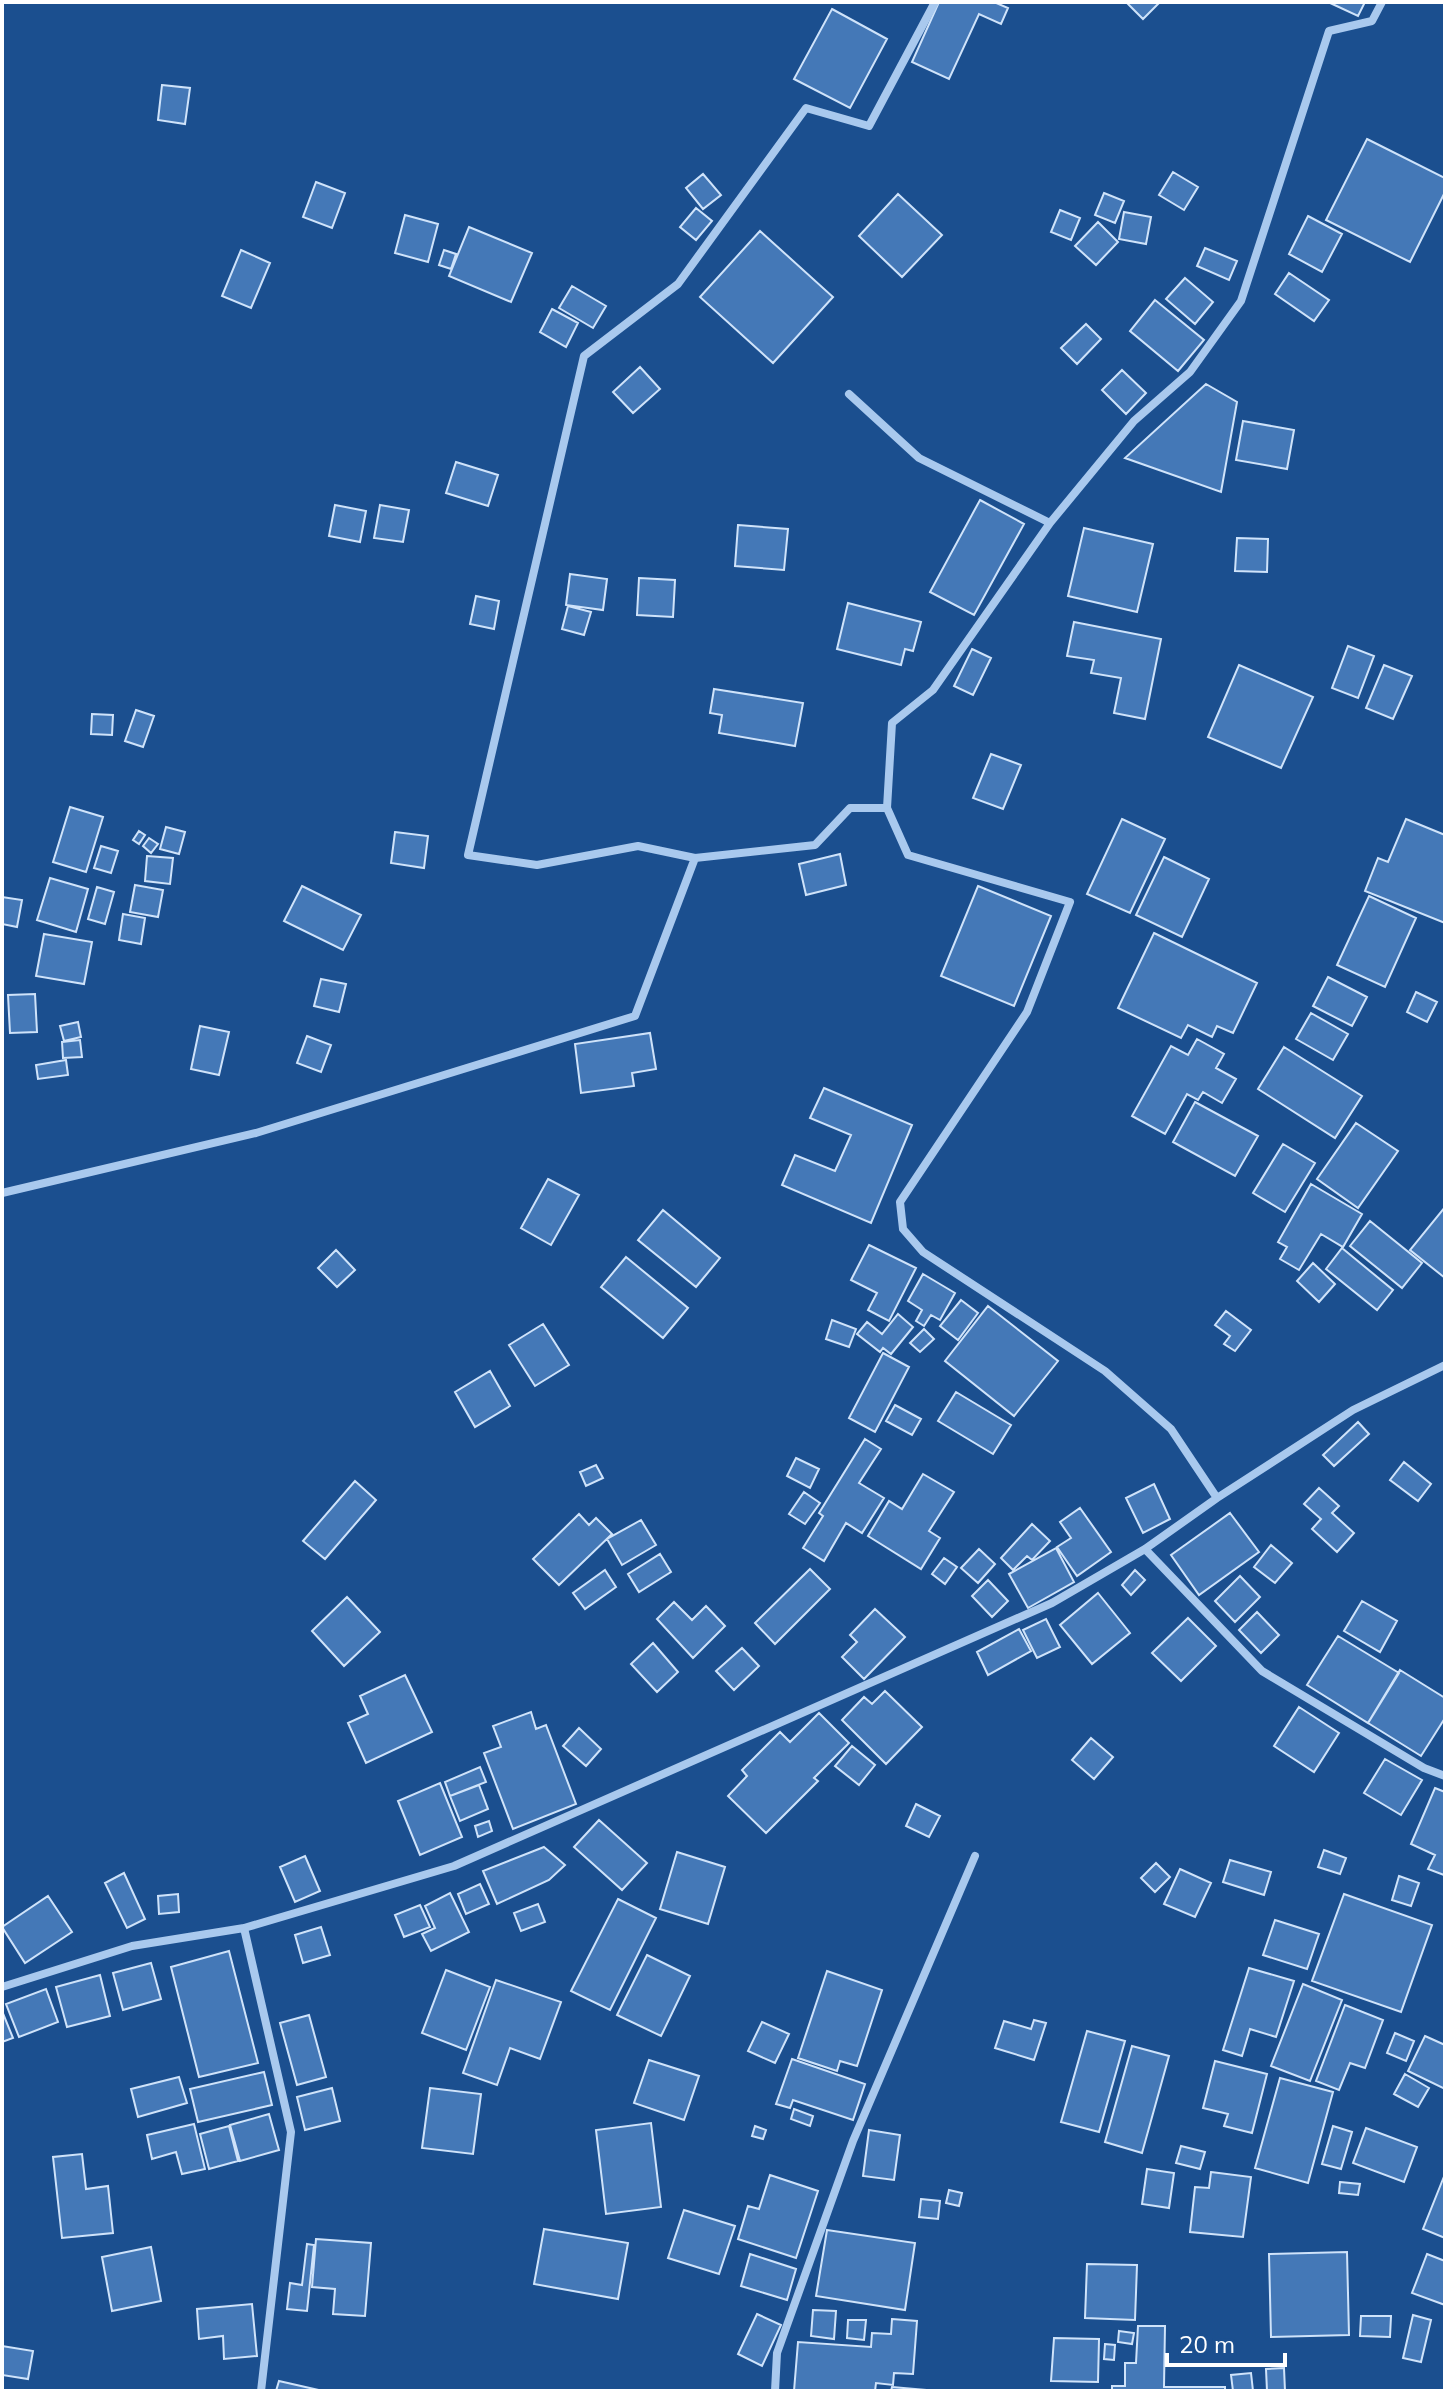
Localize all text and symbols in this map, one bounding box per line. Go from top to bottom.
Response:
scale bar [1167,2317,1285,2367]
text: 20 m [1179,2329,1235,2359]

